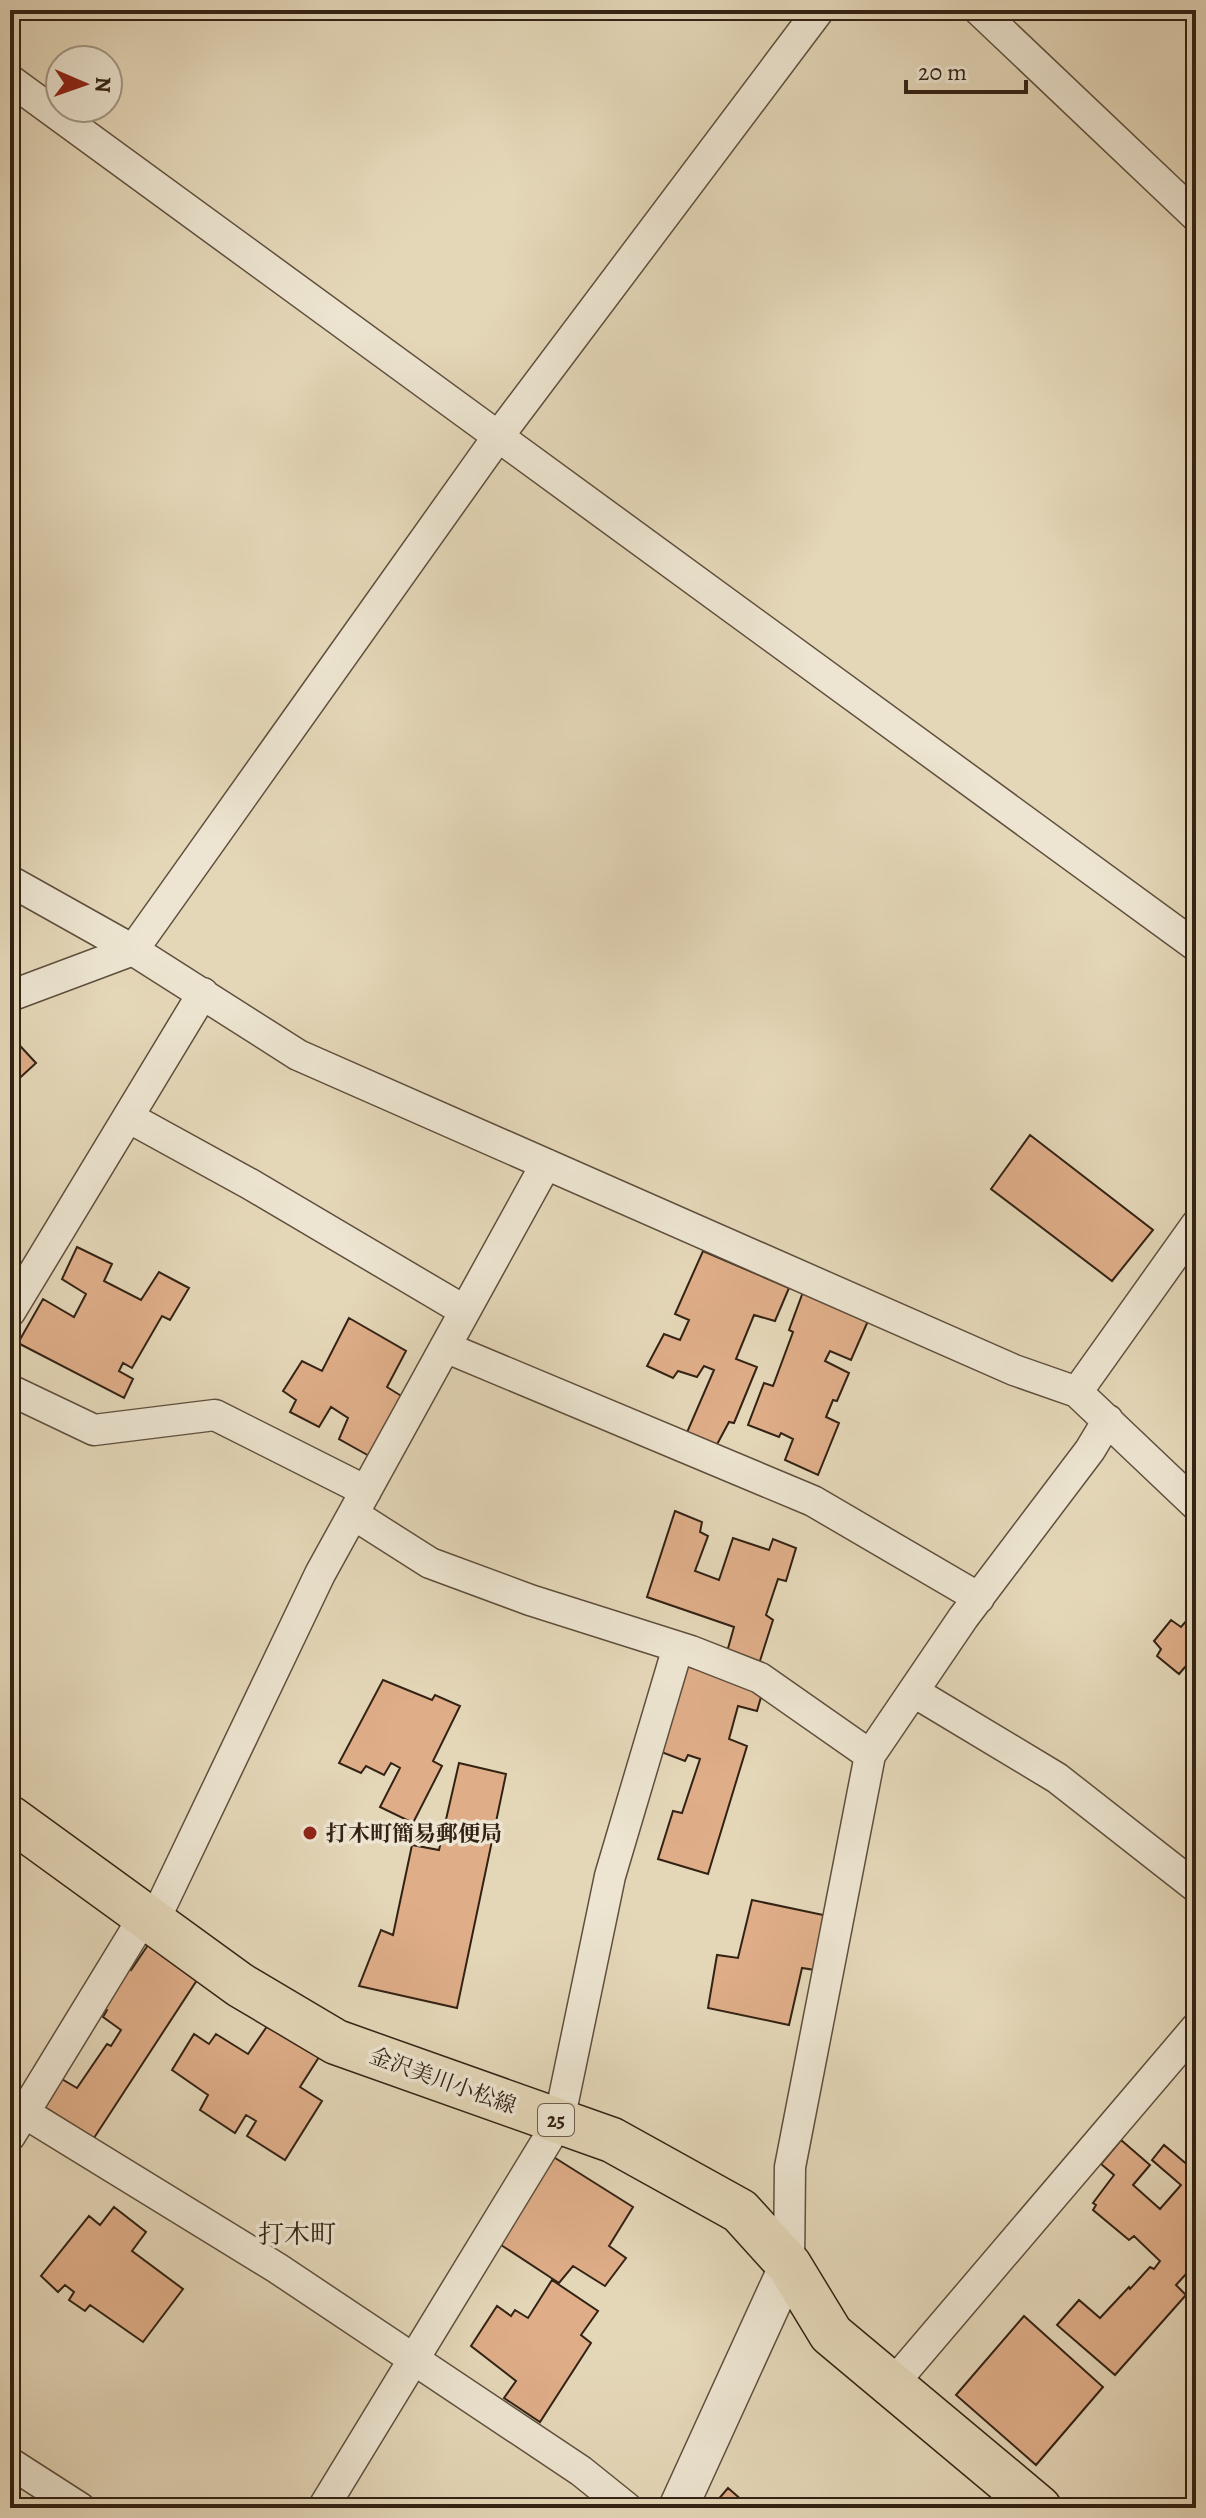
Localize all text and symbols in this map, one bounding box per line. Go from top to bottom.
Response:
north arrow [44,44,124,124]
scale bar [906,44,1026,94]
text: 20 m [918,56,967,88]
text: N [88,76,118,93]
place label: 打木町簡易郵便局 [326,1819,502,1849]
marker: 打木町簡易郵便局 [301,1824,319,1842]
street label: 金沢美川小松線 [365,2041,520,2121]
road number: 25 [538,2104,574,2136]
district label: 打木町 [258,2217,336,2252]

